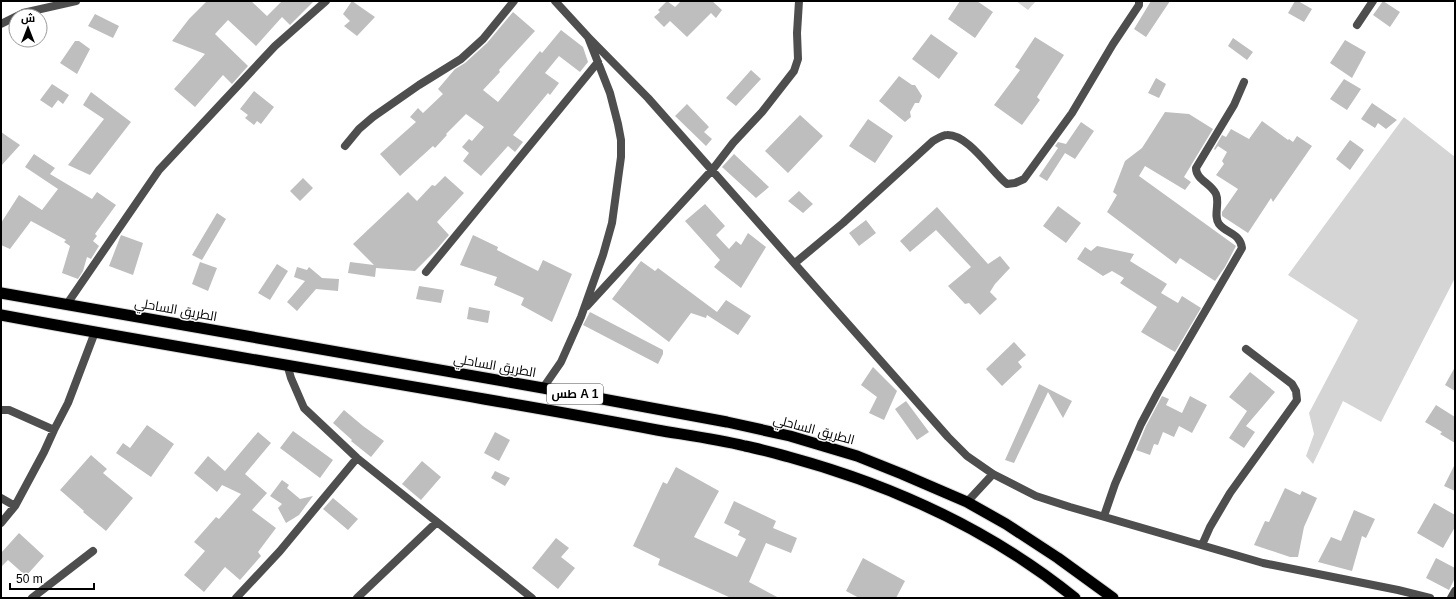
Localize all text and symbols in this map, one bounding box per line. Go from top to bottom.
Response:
north arrow [8,8,48,48]
text: ش [21,12,35,25]
street label: الطريق الساحلي [133,295,218,327]
street label: الطريق الساحلي [452,351,537,383]
road number: طس A 1 [547,384,603,404]
street label: الطريق الساحلي [771,411,856,450]
scale bar [10,565,94,591]
text: 50 m [16,572,43,586]

